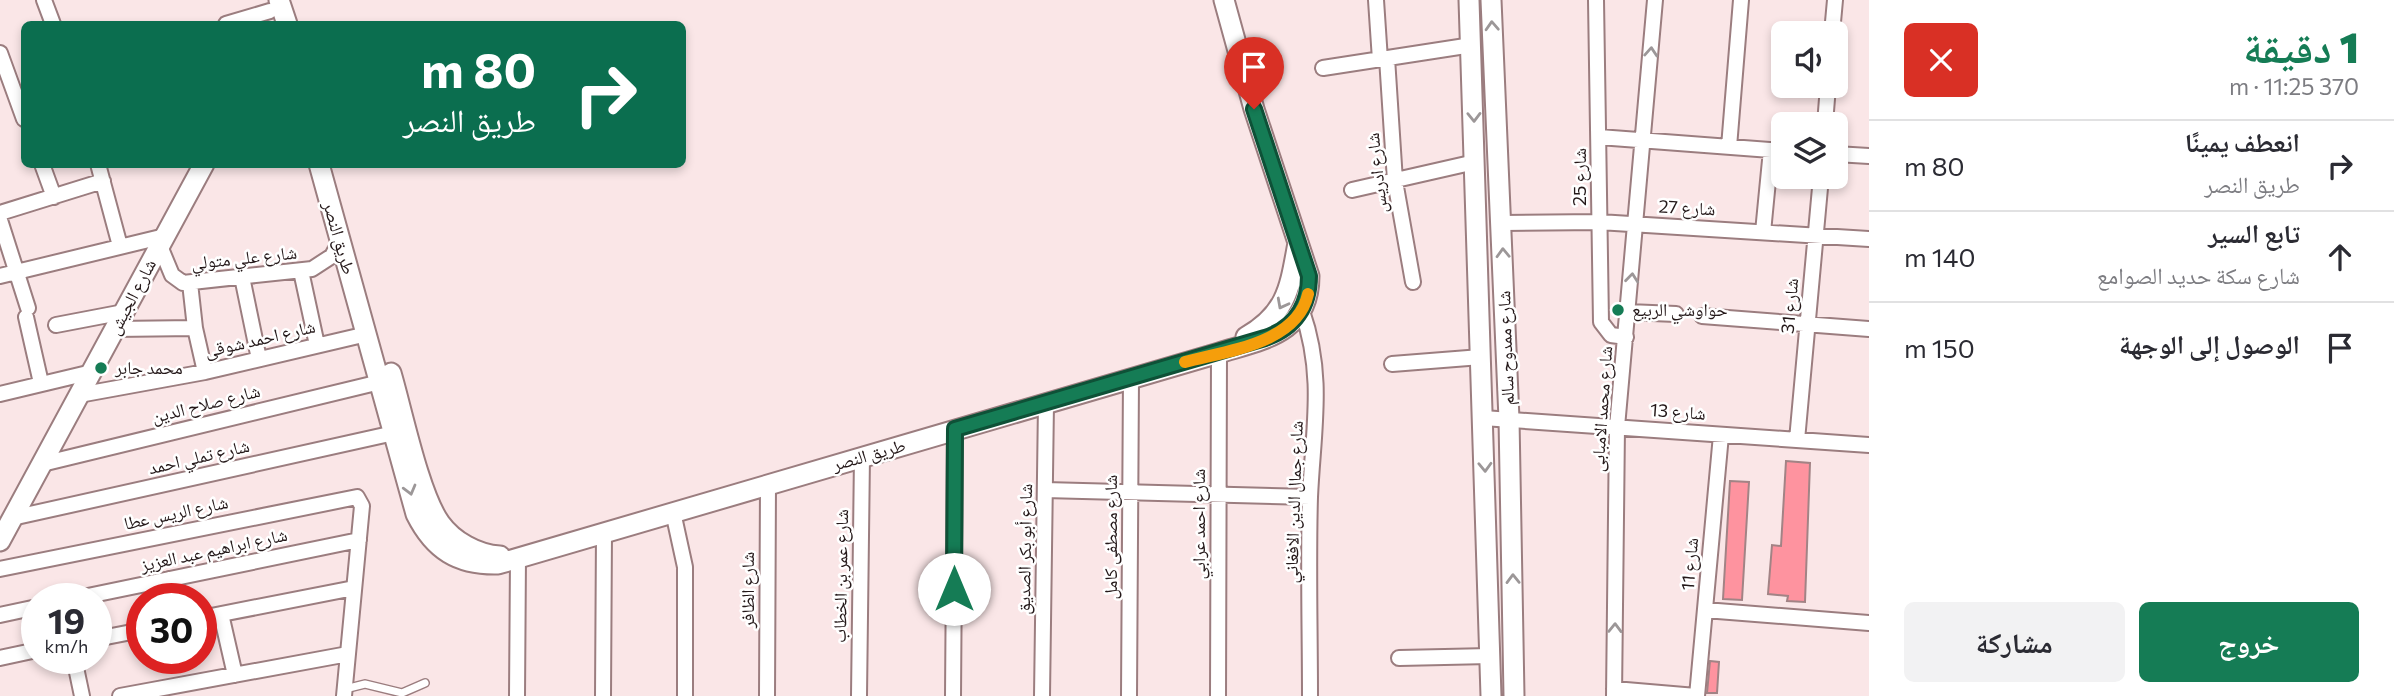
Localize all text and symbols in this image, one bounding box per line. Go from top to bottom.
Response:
one-way arrow [1485,20,1500,31]
text: 1 دقيقة [2243,20,2359,72]
map controls [1771,21,1848,189]
button: sound [1771,21,1848,98]
button: close [1904,23,1978,97]
pin [1224,37,1284,109]
text: 80 m [421,38,536,98]
one-way arrow [1643,46,1658,57]
icon: arrive [1235,48,1273,86]
icon: right [560,49,651,140]
text: 370 m · 11:25 [2229,72,2359,100]
text: طريق النصر [403,99,536,139]
one-way arrow [1466,112,1481,123]
button: layers [1771,112,1848,189]
text: انعطف يمينًا [2185,126,2300,157]
street label: شارع ادريس [1361,132,1392,214]
icon: right [2321,147,2359,185]
street label: شارع 25 [1568,148,1591,206]
text: 80 m [1904,150,1964,181]
text: طريق النصر [2204,170,2300,198]
street label: شارع 27 [1658,195,1716,220]
street label: طريق النصر [318,198,361,277]
text: تابع السير [2208,217,2300,248]
icon: ahead [2321,238,2359,276]
street label: شارع علي متولي [190,241,298,278]
text: 140 m [1904,241,1975,272]
one-way arrow [1496,248,1511,259]
street label: شارع الجيش [102,255,161,339]
text: شارع سكة حديد الصوامع [2097,261,2300,289]
one-way arrow [1624,273,1639,284]
street label: شارع 31 [1776,277,1803,335]
street label: شارع ممدوح سالم [1492,290,1520,406]
one-way arrow [1277,297,1290,309]
place label: حواوشي الربيع [1632,298,1728,325]
marker: حواوشي الربيع [1610,302,1626,318]
street label: شارع احمد شوقى [202,315,318,362]
text: الوصول إلى الوجهة [2119,328,2300,359]
icon: arrive [2321,329,2359,367]
text: 150 m [1904,332,1975,363]
street label: شارع محمد الامبابى [1586,345,1617,473]
place label: محمد جابر [114,356,183,379]
marker: محمد جابر [93,360,109,376]
street label: شارع صلاح الدين [149,379,263,429]
street label: شارع 13 [1649,398,1707,425]
street label: شارع جمال الدين الافغاني [1279,420,1311,584]
street label: طريق النصر [829,433,908,476]
street label: شارع تملي احمد [146,434,253,483]
one-way arrow [1477,462,1492,473]
street label: شارع احمد عرابي [1187,469,1214,579]
street label: شارع مصطفى كامل [1099,475,1122,599]
street label: شارع أبو بكر الصديق [1012,483,1037,615]
one-way arrow [401,484,416,496]
street label: شارع الريس عطا [122,490,230,535]
street label: شارع عمر بن الخطاب [828,509,853,643]
street label: شارع ابراهيم عبد العزيز [137,523,290,578]
street label: شارع 11 [1676,537,1703,591]
street label: شارع الظافر [736,552,759,629]
position arrow [917,552,991,626]
one-way arrow [1505,573,1520,584]
speed limit sign: 30 [126,583,217,674]
text: 19 [48,598,85,641]
button: مشاركة [1904,602,2125,682]
button: خروج [2139,602,2359,682]
one-way arrow [1607,622,1623,633]
text: km/h [45,635,88,657]

